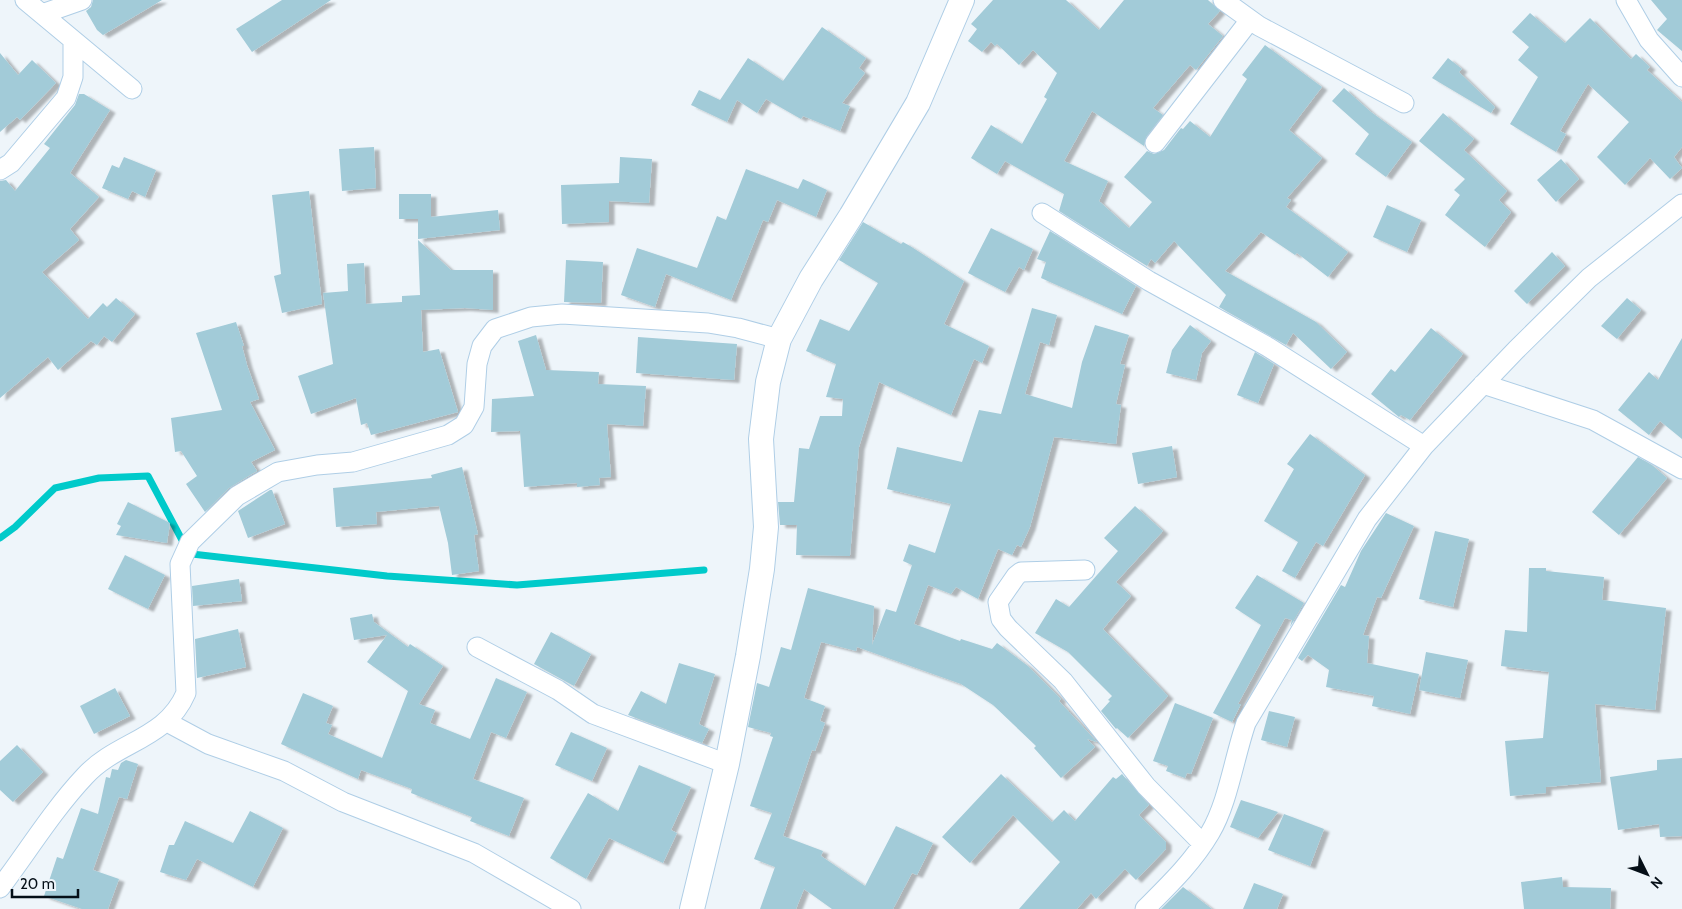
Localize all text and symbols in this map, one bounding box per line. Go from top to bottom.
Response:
north arrow [1622,849,1672,899]
scale bar [12,866,79,898]
text: N [1647,873,1667,892]
text: 20 m [20,875,55,893]

